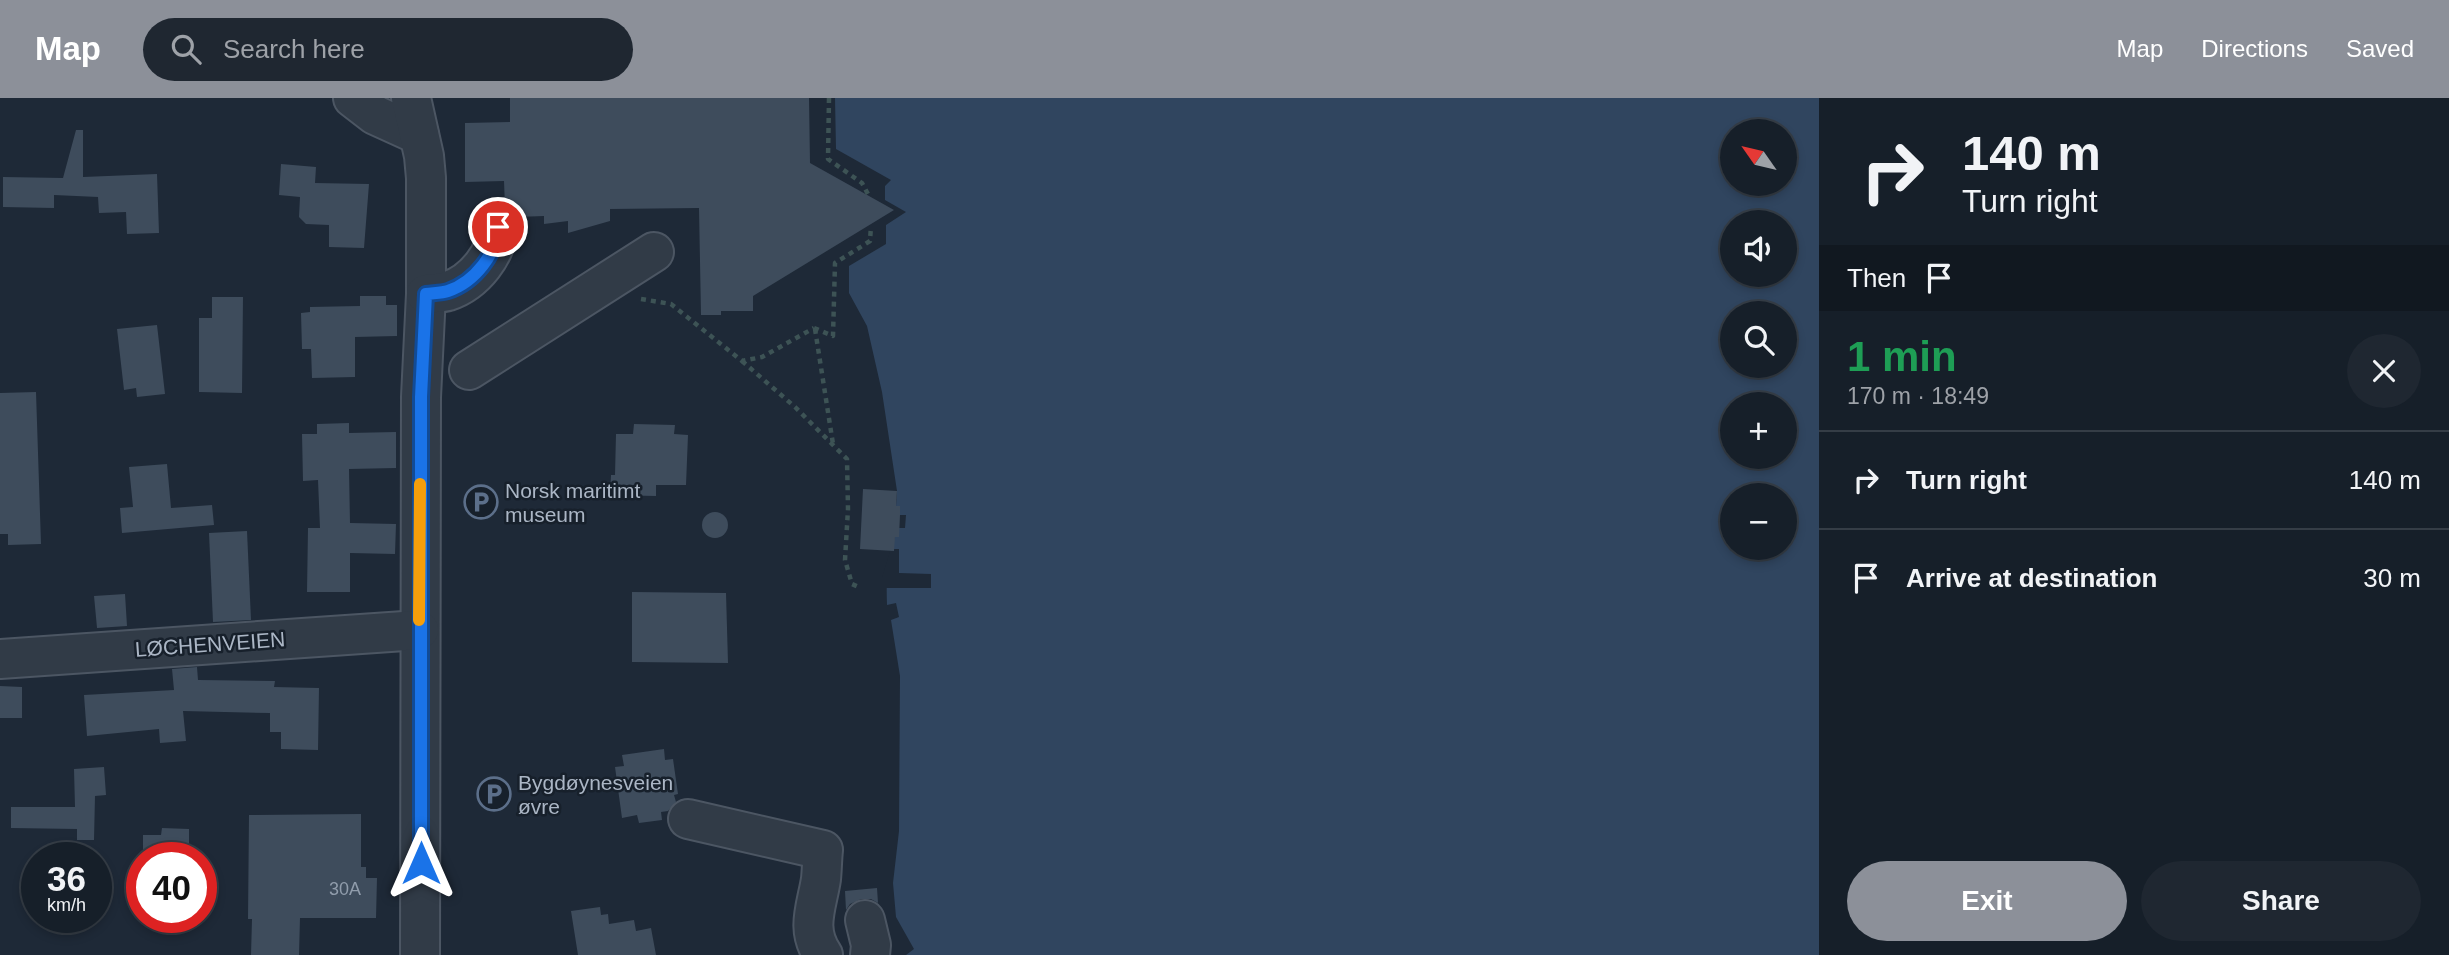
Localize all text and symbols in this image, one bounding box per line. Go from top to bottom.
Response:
search box [143,18,633,81]
text: Map [35,30,101,67]
icon: search [167,30,205,68]
text: Search here [223,34,365,64]
text: Map [2117,35,2163,62]
text: Directions [2201,35,2308,62]
text: Saved [2346,35,2414,62]
north arrow [1720,119,1797,196]
map controls [1720,119,1797,560]
icon: right [1847,126,1938,217]
text: 140 m [1962,126,2101,180]
text: Turn right [1962,183,2098,219]
pin [468,197,528,257]
icon: arrive [479,208,517,246]
button: sound [1720,210,1797,287]
icon: arrive [1920,259,1958,297]
text: Then [1847,263,1906,293]
button: search [1720,301,1797,378]
text: 1 min [1847,333,1957,380]
button: close [2347,334,2421,408]
text: 170 m · 18:49 [1847,383,1989,409]
button: + [1720,392,1797,469]
icon: right [1847,461,1885,499]
text: Turn right [1906,465,2027,495]
text: 140 m [2349,465,2421,495]
place label: Norsk maritimt museum [505,479,640,526]
parking icon: Norsk maritimt museum [462,483,500,521]
button: − [1720,483,1797,560]
icon: arrive [1847,559,1885,597]
text: Arrive at destination [1906,563,2157,593]
text: 30 m [2363,563,2421,593]
street label: LØCHENVEIEN [134,627,286,661]
place label: Bygdøynesveien øvre [518,771,673,818]
parking icon: Bygdøynesveien øvre [475,775,513,813]
position arrow [384,826,458,900]
speed limit sign: 40 [126,842,217,933]
text: 36 [47,859,86,898]
button: Exit [1847,861,2127,941]
button: Share [2141,861,2421,941]
house number: 30A [329,879,361,899]
text: km/h [47,895,86,915]

